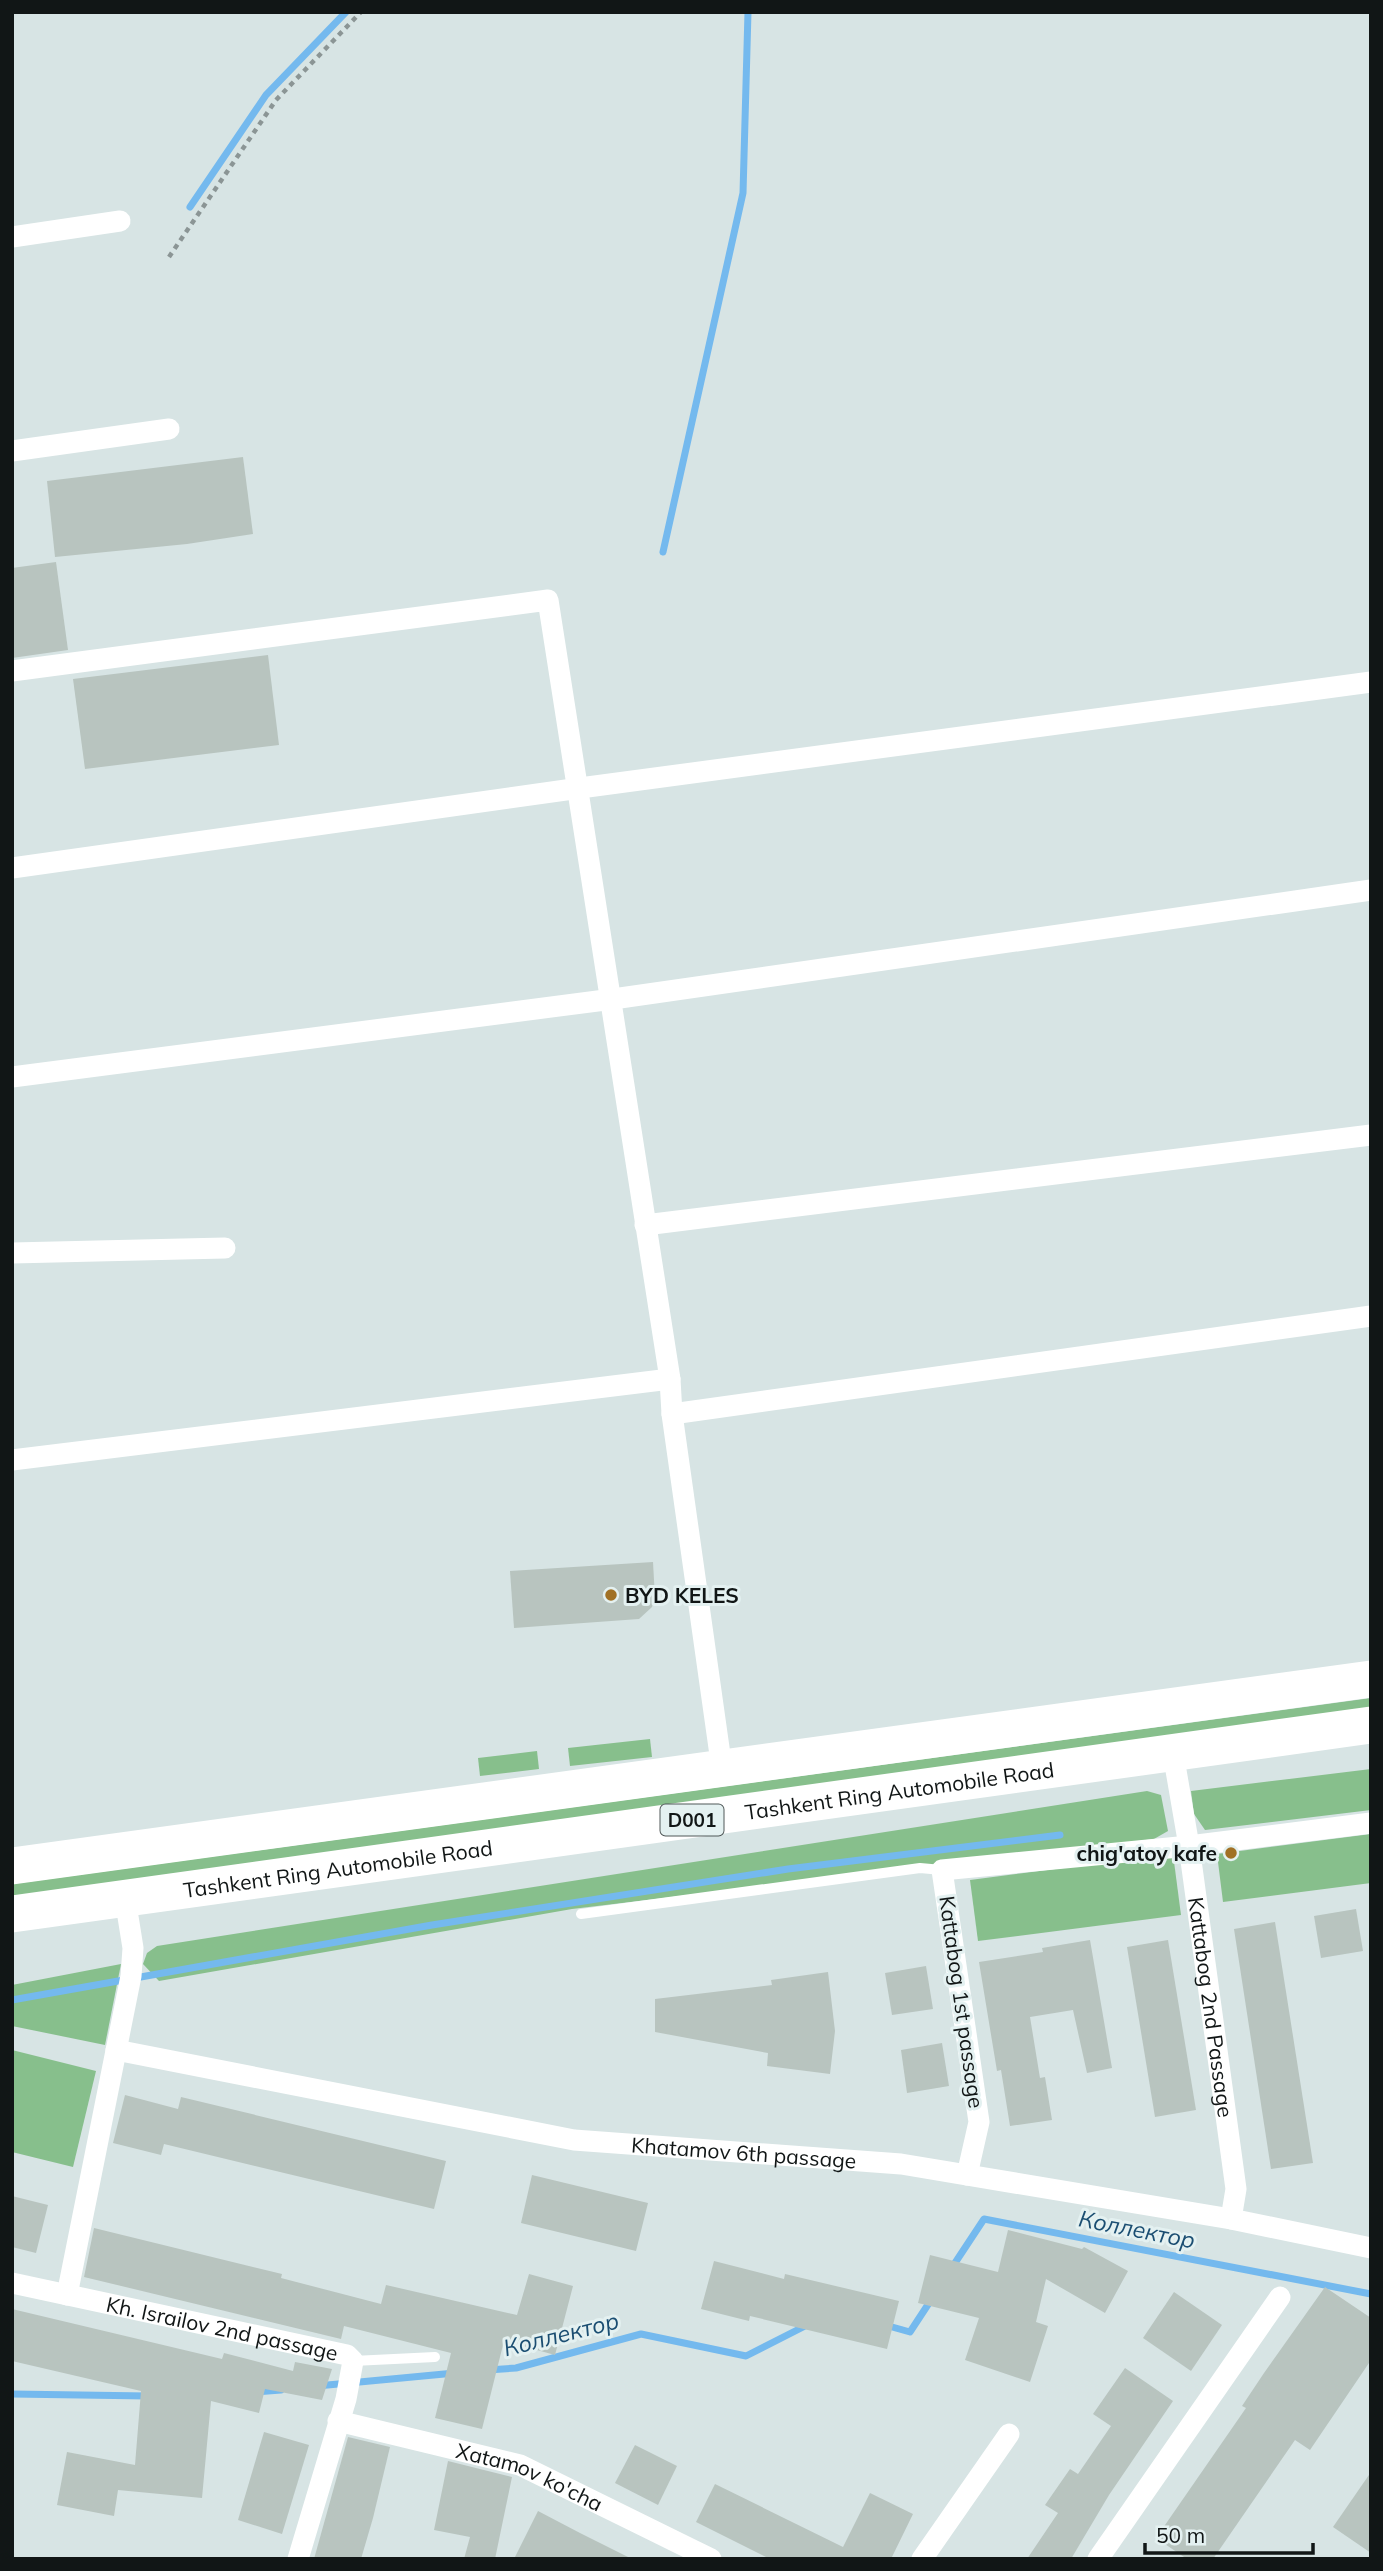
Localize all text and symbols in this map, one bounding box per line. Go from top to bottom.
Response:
place label: BYD KELES [625,1582,739,1608]
marker: BYD KELES [603,1587,619,1603]
street label: Tashkent Ring Automobile Road [743,1756,1056,1825]
road number: D001 [660,1804,724,1836]
street label: Tashkent Ring Automobile Road [182,1834,494,1903]
place label: chig'atoy kafe [1076,1840,1217,1866]
marker: chig'atoy kafe [1223,1845,1239,1861]
street label: Kattabog 1st passage [934,1894,990,2110]
street label: Kattabog 2nd Passage [1183,1895,1239,2119]
street label: Khatamov 6th passage [630,2131,857,2174]
water label: Коллектор [1076,2204,1198,2254]
street label: Kh. Israilov 2nd passage [104,2291,340,2366]
water label: Коллектор [500,2306,622,2362]
street label: Xatamov ko'cha [454,2437,607,2517]
scale bar [1145,2512,1313,2556]
text: 50 m [1156,2522,1205,2548]

